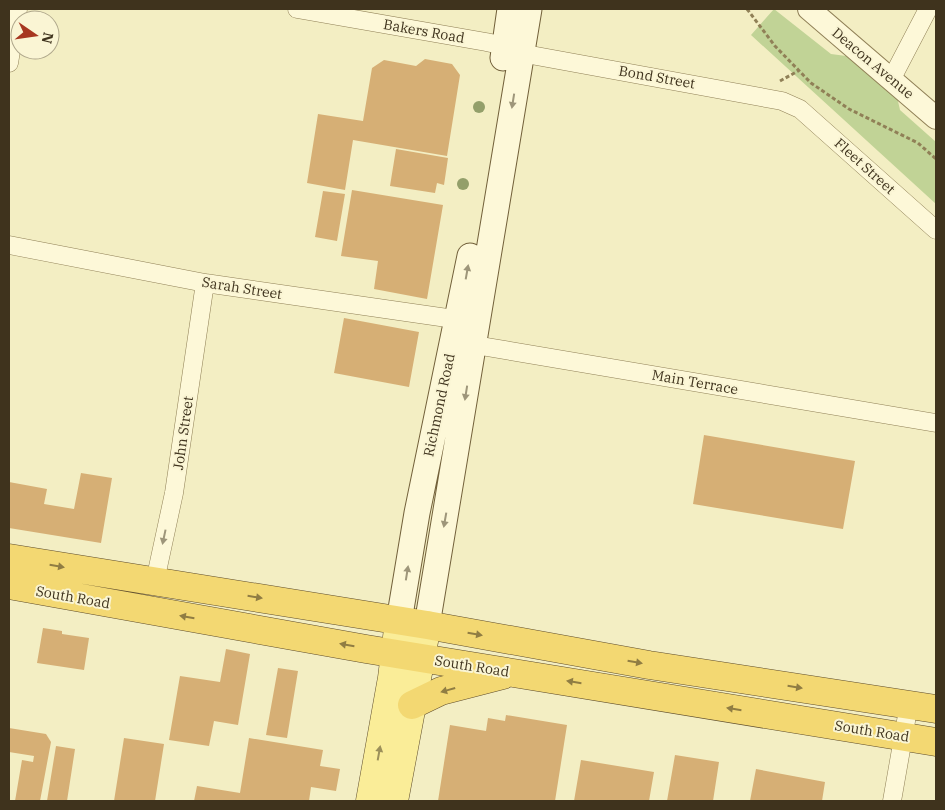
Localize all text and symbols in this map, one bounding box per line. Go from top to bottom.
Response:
north arrow [10,10,60,60]
street label: Bakers Road [382,15,466,47]
street label: Deacon Avenue [828,23,918,103]
text: N [38,31,58,45]
street label: Bond Street [617,61,697,93]
one-way arrow [508,94,516,110]
street label: Fleet Street [831,134,899,198]
one-way arrow [463,264,471,279]
street label: Sarah Street [201,273,283,303]
street label: Richmond Road [419,351,459,458]
street label: Main Terrace [651,366,739,398]
one-way arrow [462,385,470,401]
street label: John Street [169,395,197,471]
one-way arrow [440,512,448,528]
one-way arrow [160,530,168,545]
one-way arrow [49,562,65,570]
one-way arrow [404,565,412,581]
street label: South Road [34,582,112,612]
one-way arrow [247,594,263,602]
one-way arrow [178,613,194,621]
one-way arrow [467,630,483,638]
one-way arrow [338,641,354,649]
street label: South Road [433,651,511,681]
one-way arrow [627,659,643,667]
one-way arrow [565,678,581,686]
one-way arrow [787,683,803,691]
one-way arrow [440,686,455,694]
one-way arrow [726,704,742,712]
street label: South Road [833,716,911,746]
one-way arrow [375,745,383,761]

